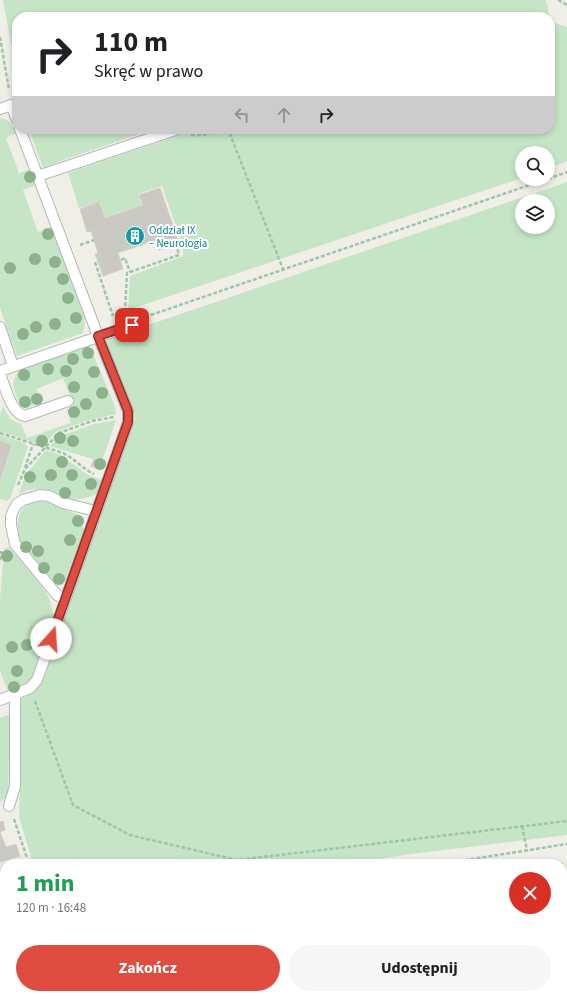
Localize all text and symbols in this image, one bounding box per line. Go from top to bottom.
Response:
text: 110 m [94,22,168,62]
icon: right [28,28,80,80]
text: Skręć w prawo [94,59,203,84]
icon: left [231,104,253,126]
icon: ahead [273,104,295,126]
icon: right [315,104,337,126]
map controls [515,146,555,234]
button: search [515,146,555,186]
button: layers [515,194,555,234]
place label: Oddział IX – Neurologia [149,223,207,251]
building icon: Oddział IX – Neurologia [124,225,146,247]
pin [115,308,149,342]
icon: arrive [121,314,143,336]
position arrow [30,618,72,660]
text: 1 min [16,866,74,901]
button: close [509,872,551,914]
text: 120 m · 16:48 [16,899,86,917]
button: Zakończ [16,945,280,991]
button: Udostępnij [288,945,551,991]

